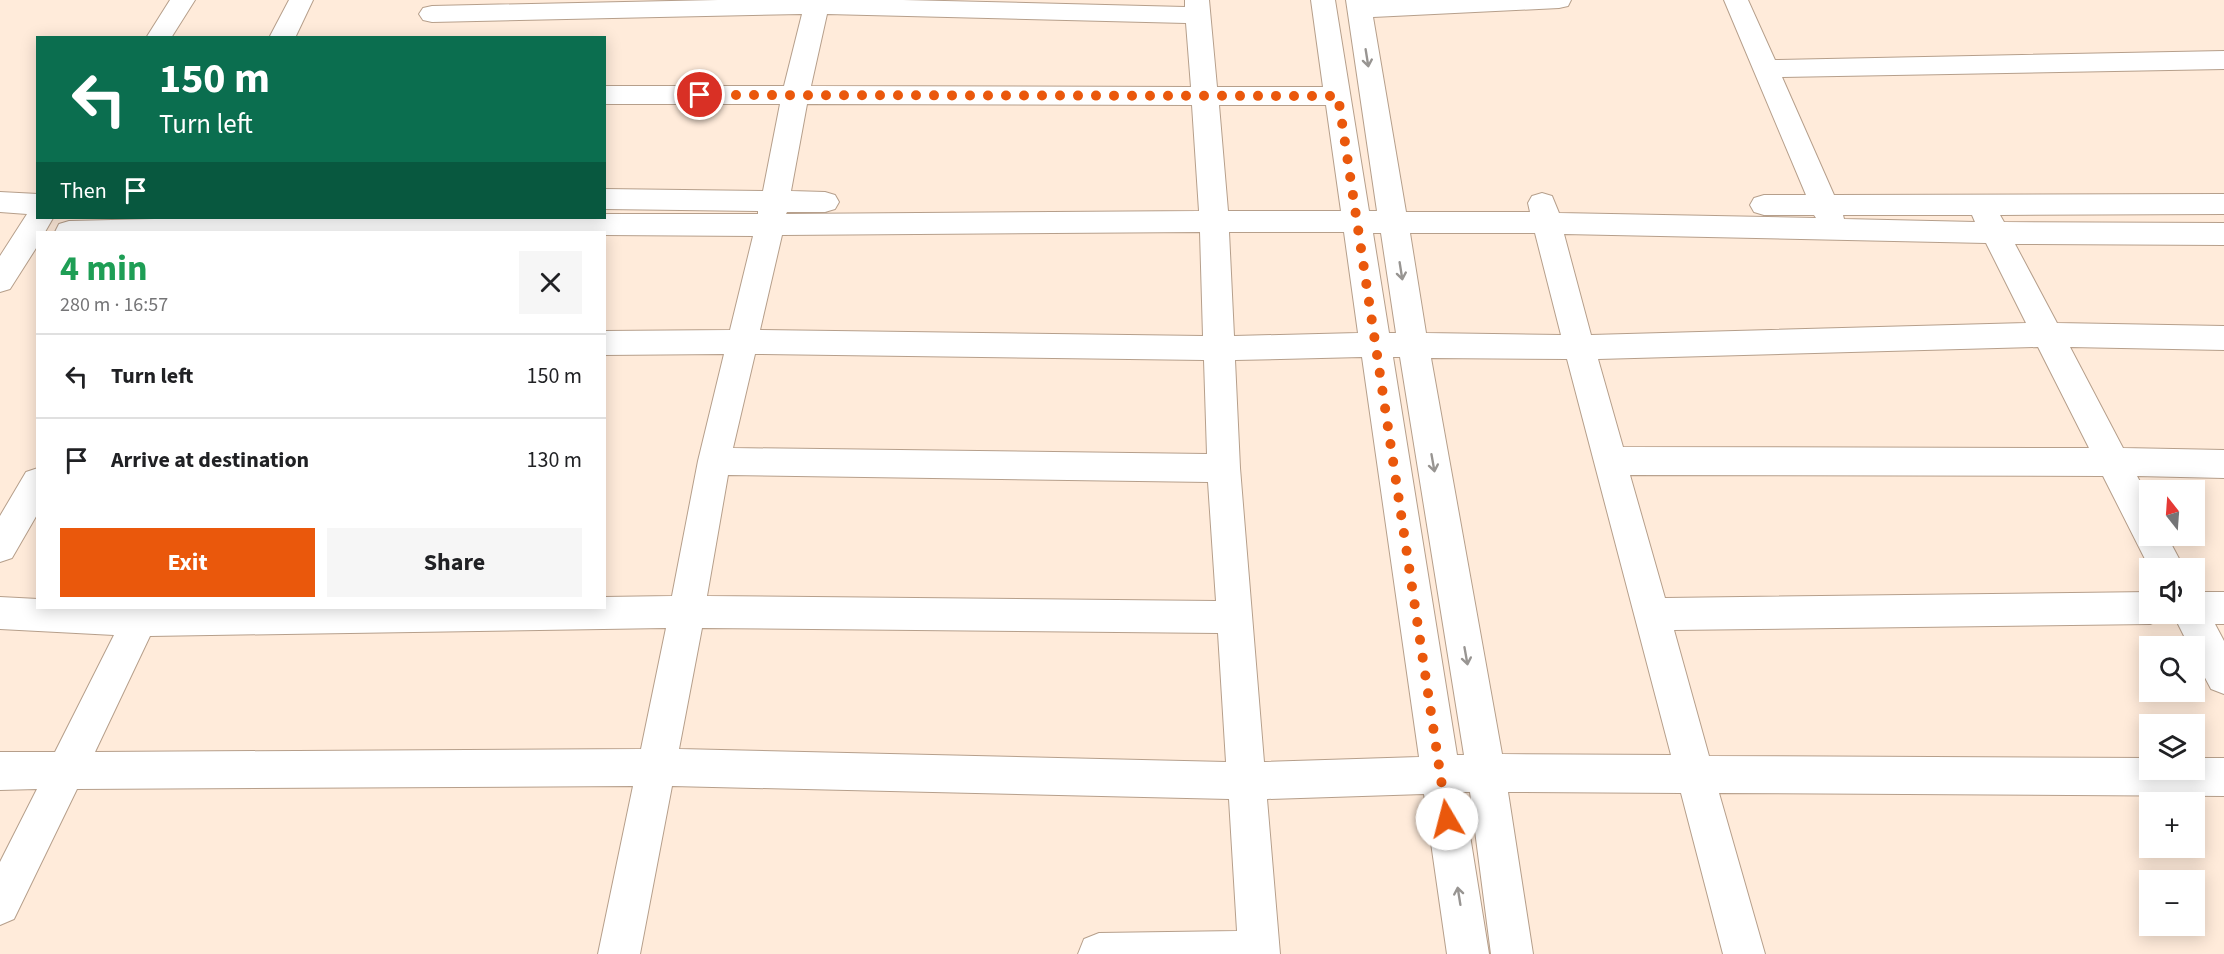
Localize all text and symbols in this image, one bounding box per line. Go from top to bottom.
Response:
one-way arrow [1362,47,1373,67]
text: 150 m [159,49,270,109]
icon: left [60,60,138,138]
pin [674,69,725,120]
icon: arrive [683,78,716,111]
text: Turn left [159,105,253,144]
icon: arrive [119,174,152,207]
text: Then [60,175,107,207]
text: 4 min [60,243,148,294]
button: close [519,251,582,314]
one-way arrow [1396,261,1407,280]
text: 280 m · 16:57 [60,291,168,319]
icon: left [60,360,93,393]
text: Turn left [111,360,193,392]
text: 150 m [527,360,582,392]
icon: arrive [60,444,93,477]
text: Arrive at destination [111,444,309,476]
text: 130 m [527,444,582,476]
one-way arrow [1428,453,1439,473]
north arrow [2139,480,2205,546]
map controls [2139,480,2205,936]
button: Exit [60,528,315,597]
button: Share [327,528,582,597]
button: sound [2139,558,2205,624]
button: search [2139,636,2205,702]
one-way arrow [1461,645,1472,665]
button: layers [2139,714,2205,780]
position arrow [1415,787,1479,851]
button: + [2139,792,2205,858]
button: − [2139,870,2205,936]
one-way arrow [1453,887,1464,907]

